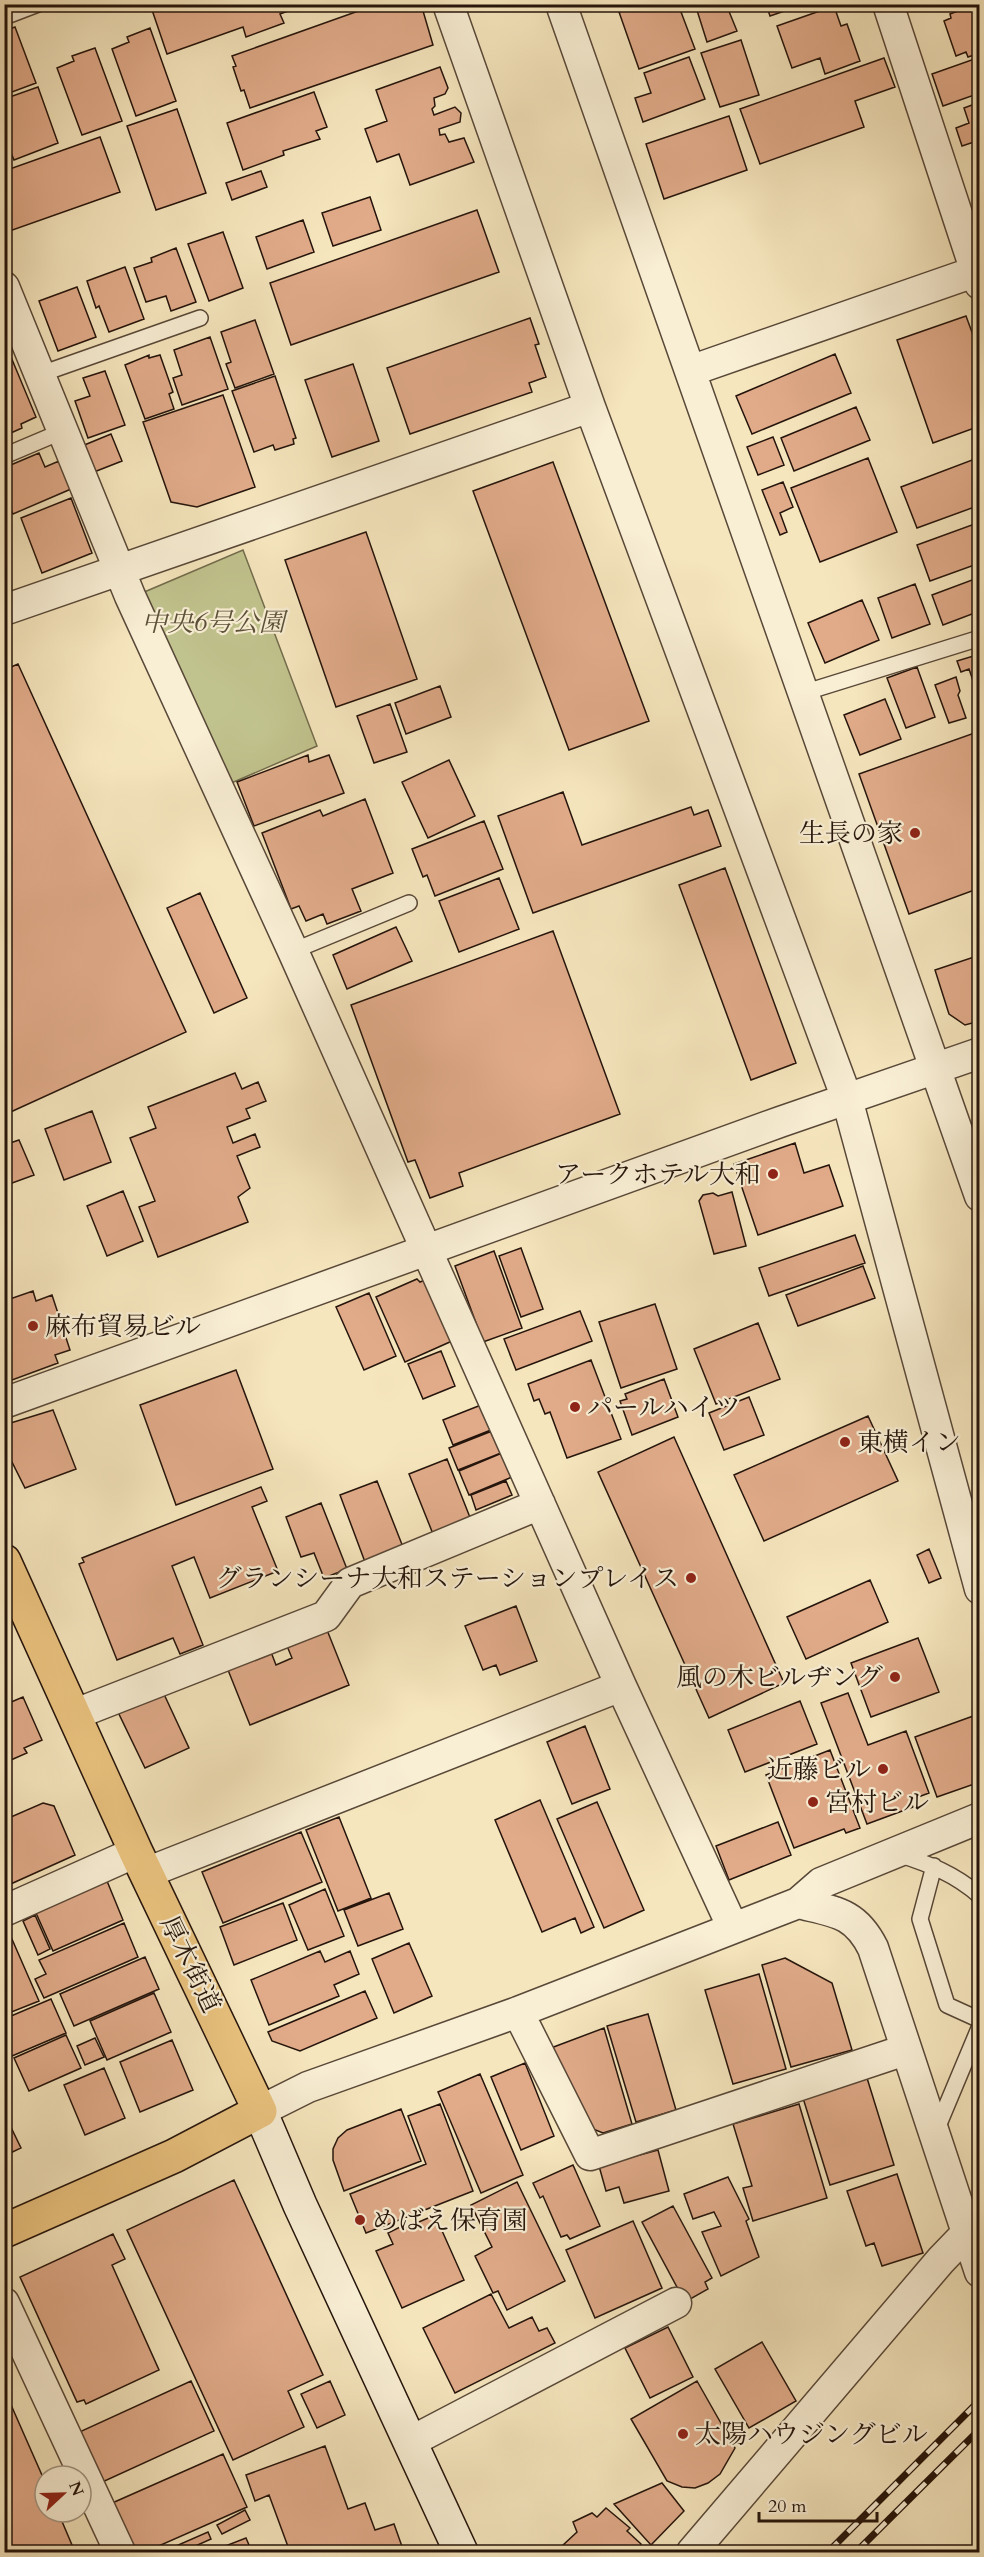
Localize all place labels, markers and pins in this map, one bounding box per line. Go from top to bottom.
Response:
place label: 生長の家 [799,816,903,851]
marker: 生長の家 [908,826,922,840]
place label: アークホテル大和 [555,1157,761,1192]
marker: アークホテル大和 [766,1167,780,1181]
place label: 麻布貿易ビル [45,1309,201,1344]
marker: 麻布貿易ビル [26,1319,40,1333]
place label: パールハイツ [587,1390,741,1425]
marker: パールハイツ [568,1400,582,1414]
place label: 東横イン [857,1425,961,1460]
marker: 東横イン [838,1435,852,1449]
place label: グランシーナ大和ステーションプレイス [216,1561,679,1596]
marker: グランシーナ大和ステーションプレイス [684,1571,698,1585]
place label: 風の木ビルヂング [676,1660,883,1695]
marker: 風の木ビルヂング [888,1670,902,1684]
place label: 近藤ビル [767,1752,871,1787]
marker: 近藤ビル [876,1762,890,1776]
place label: 宮村ビル [825,1785,929,1820]
marker: 宮村ビル [806,1795,820,1809]
place label: めばえ保育園 [372,2203,528,2238]
marker: めばえ保育園 [353,2213,367,2227]
place label: 太陽ハウジングビル [695,2417,928,2452]
marker: 太陽ハウジングビル [676,2427,690,2441]

